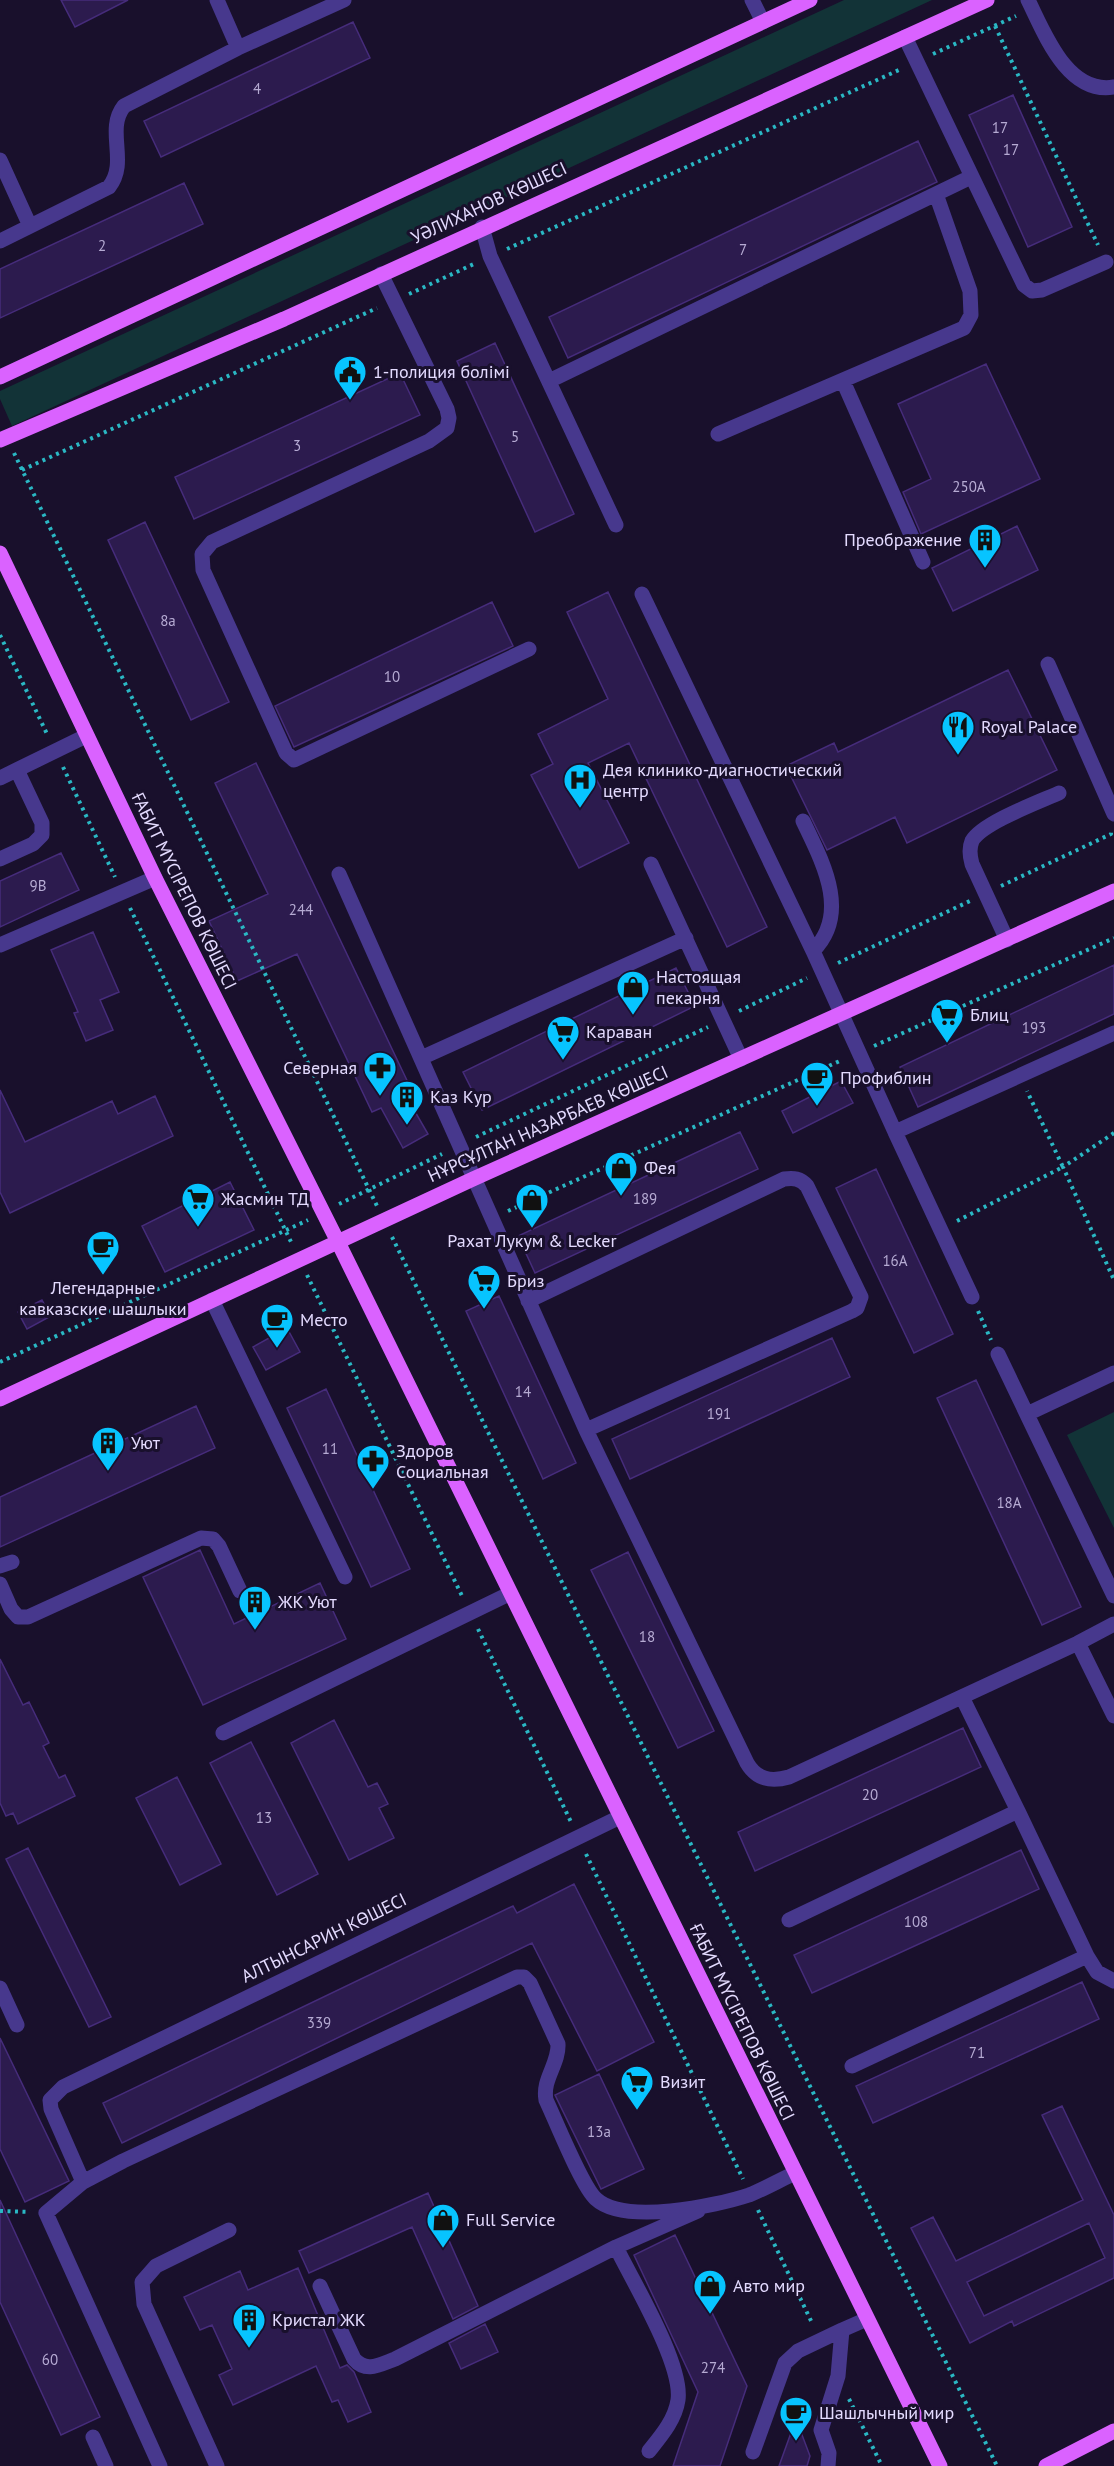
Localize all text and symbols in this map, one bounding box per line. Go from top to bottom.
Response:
house number: 4 [253,79,261,98]
house number: 17 [992,118,1008,137]
house number: 17 [1003,140,1019,159]
street label: УӘЛИХАНОВ КӨШЕСІ [407,156,570,249]
house number: 2 [98,236,106,255]
house number: 7 [739,240,747,259]
public building icon: 1-полиция болiмi [332,354,368,401]
place label: 1-полиция болiмi [373,360,510,383]
house number: 5 [511,427,519,446]
house number: 3 [293,436,301,455]
house number: 250А [952,477,986,496]
building icon: Преображение [967,522,1003,569]
place label: Преображение [844,528,962,551]
house number: 8а [160,611,176,630]
house number: 10 [384,667,400,686]
restaurant icon: Royal Palace [940,709,976,756]
place label: Royal Palace [981,715,1077,738]
place label: Дея клинико-диагностический центр [603,758,842,802]
hospital icon: Дея клинико-диагностический центр [562,762,598,809]
street label: ҒАБИТ МҮСІРЕПОВ КӨШЕСІ [127,788,242,993]
house number: 9В [30,876,46,895]
house number: 244 [289,900,313,919]
place label: Настоящая пекарня [656,965,741,1009]
shop icon: Настоящая пекарня [615,969,651,1016]
supermarket icon: Блиц [929,997,965,1044]
place label: Блиц [970,1003,1009,1026]
supermarket icon: Караван [545,1014,581,1061]
house number: 193 [1022,1018,1046,1037]
place label: Караван [586,1020,652,1043]
pharmacy icon: Северная [362,1050,398,1097]
place label: Северная [283,1056,357,1079]
street label: НҰРСҰЛТАН НАЗАРБАЕВ КӨШЕСІ [424,1060,672,1187]
cafe icon: Профиблин [799,1060,835,1107]
place label: Профиблин [840,1066,931,1089]
building icon: Каз Кур [389,1079,425,1126]
place label: Каз Кур [430,1085,492,1108]
shop icon: Фея [603,1150,639,1197]
place label: Фея [644,1156,676,1179]
supermarket icon: Жасмин ТД [180,1181,216,1228]
shop icon: Рахат Лукум & Lecker [514,1182,550,1229]
place label: Жасмин ТД [220,1187,309,1210]
house number: 189 [633,1189,657,1208]
cafe icon: Легендарные кавказские шашлыки [85,1229,121,1276]
place label: Рахат Лукум & Lecker [447,1229,617,1252]
house number: 16А [882,1251,908,1270]
supermarket icon: Бриз [466,1263,502,1310]
place label: Бриз [507,1269,544,1292]
place label: Легендарные кавказские шашлыки [19,1276,187,1320]
cafe icon: Место [259,1302,295,1349]
place label: Место [300,1308,348,1331]
house number: 14 [515,1382,531,1401]
house number: 191 [707,1404,731,1423]
building icon: Уют [90,1425,126,1472]
place label: Уют [131,1431,161,1454]
house number: 11 [322,1439,338,1458]
place label: Здоров Социальная [396,1439,489,1483]
pharmacy icon: Здоров Социальная [355,1443,391,1490]
house number: 18А [996,1493,1022,1512]
building icon: ЖК Уют [237,1584,273,1631]
place label: ЖК Уют [277,1590,337,1613]
house number: 18 [639,1627,655,1646]
house number: 20 [862,1785,878,1804]
house number: 13 [256,1808,272,1827]
street label: АЛТЫНСАРИН КӨШЕСІ [237,1888,410,1988]
house number: 108 [904,1912,928,1931]
street label: ҒАБИТ МҮСІРЕПОВ КӨШЕСІ [685,1919,800,2124]
house number: 339 [307,2013,331,2032]
house number: 71 [969,2043,985,2062]
supermarket icon: Визит [619,2064,655,2111]
place label: Визит [660,2070,706,2093]
house number: 13а [587,2122,611,2141]
shop icon: Full Service [425,2202,461,2249]
place label: Full Service [466,2208,556,2231]
shop icon: Авто мир [692,2268,728,2315]
place label: Авто мир [733,2274,805,2297]
building icon: Кристал ЖК [231,2302,267,2349]
place label: Кристал ЖК [272,2308,366,2331]
house number: 60 [42,2350,58,2369]
house number: 274 [701,2358,725,2377]
cafe icon: Шашлычный мир [778,2395,814,2442]
place label: Шашлычный мир [819,2401,954,2424]

